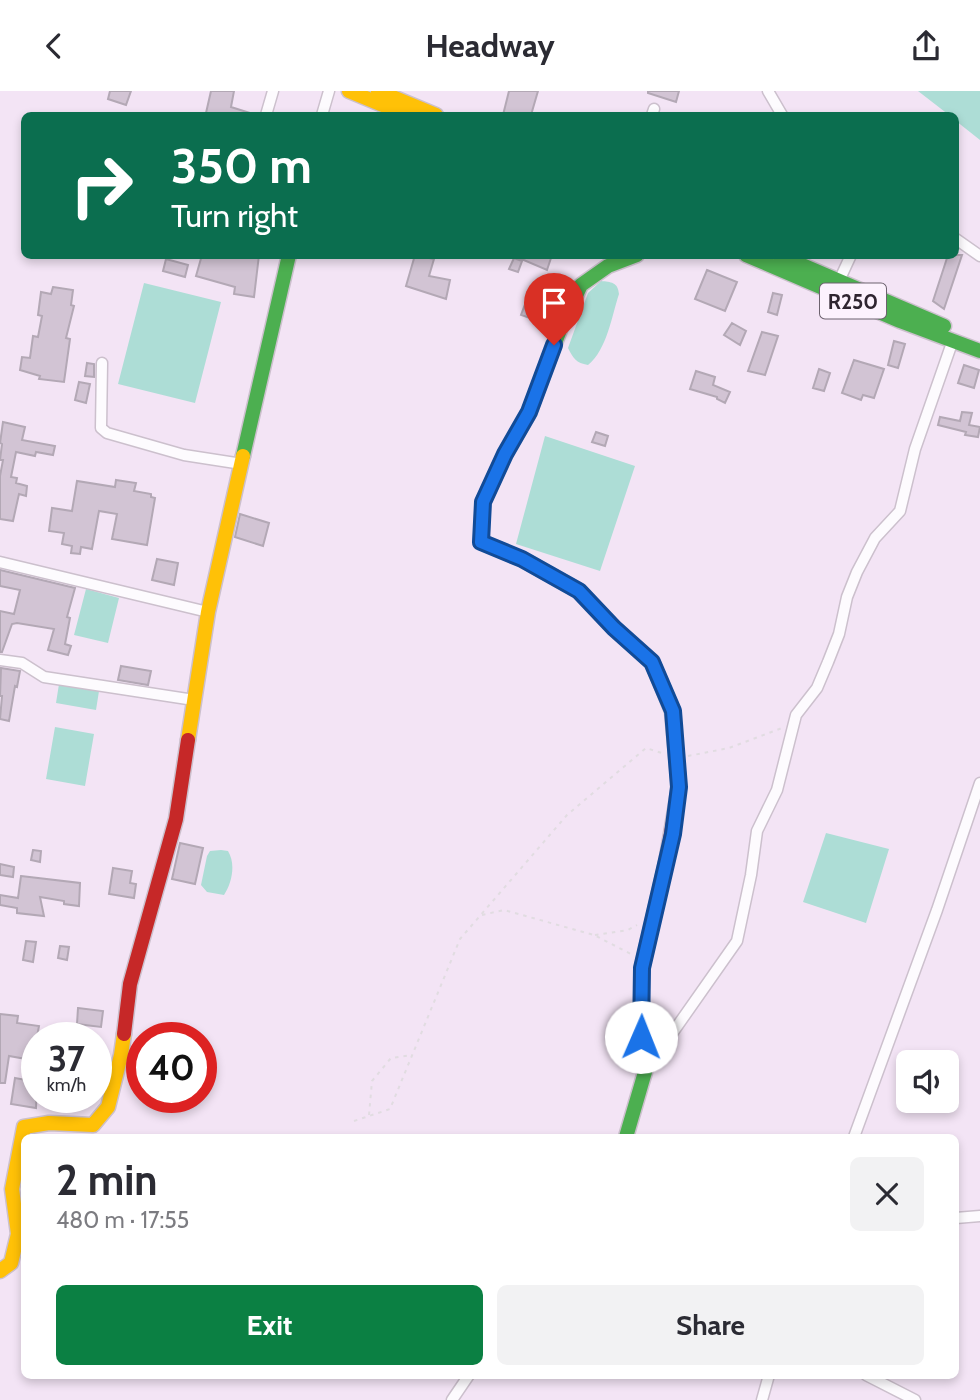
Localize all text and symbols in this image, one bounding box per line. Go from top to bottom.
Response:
text: Headway [425,26,555,65]
icon: back [35,27,73,65]
icon: share [907,27,945,65]
text: 350 m [171,136,312,195]
icon: right [56,140,147,231]
text: Turn right [171,196,298,235]
pin [524,273,584,345]
road number: R250 [820,283,886,319]
icon: arrive [535,284,573,322]
position arrow [604,1000,678,1074]
speed limit sign: 40 [126,1022,217,1113]
text: 37 [48,1037,85,1080]
map controls [896,1050,959,1113]
button: sound [896,1050,959,1113]
text: km/h [47,1074,86,1096]
text: 2 min [56,1154,157,1206]
button: close [850,1157,924,1231]
text: 480 m · 17:55 [56,1206,189,1234]
button: Exit [56,1285,483,1365]
button: Share [497,1285,924,1365]

